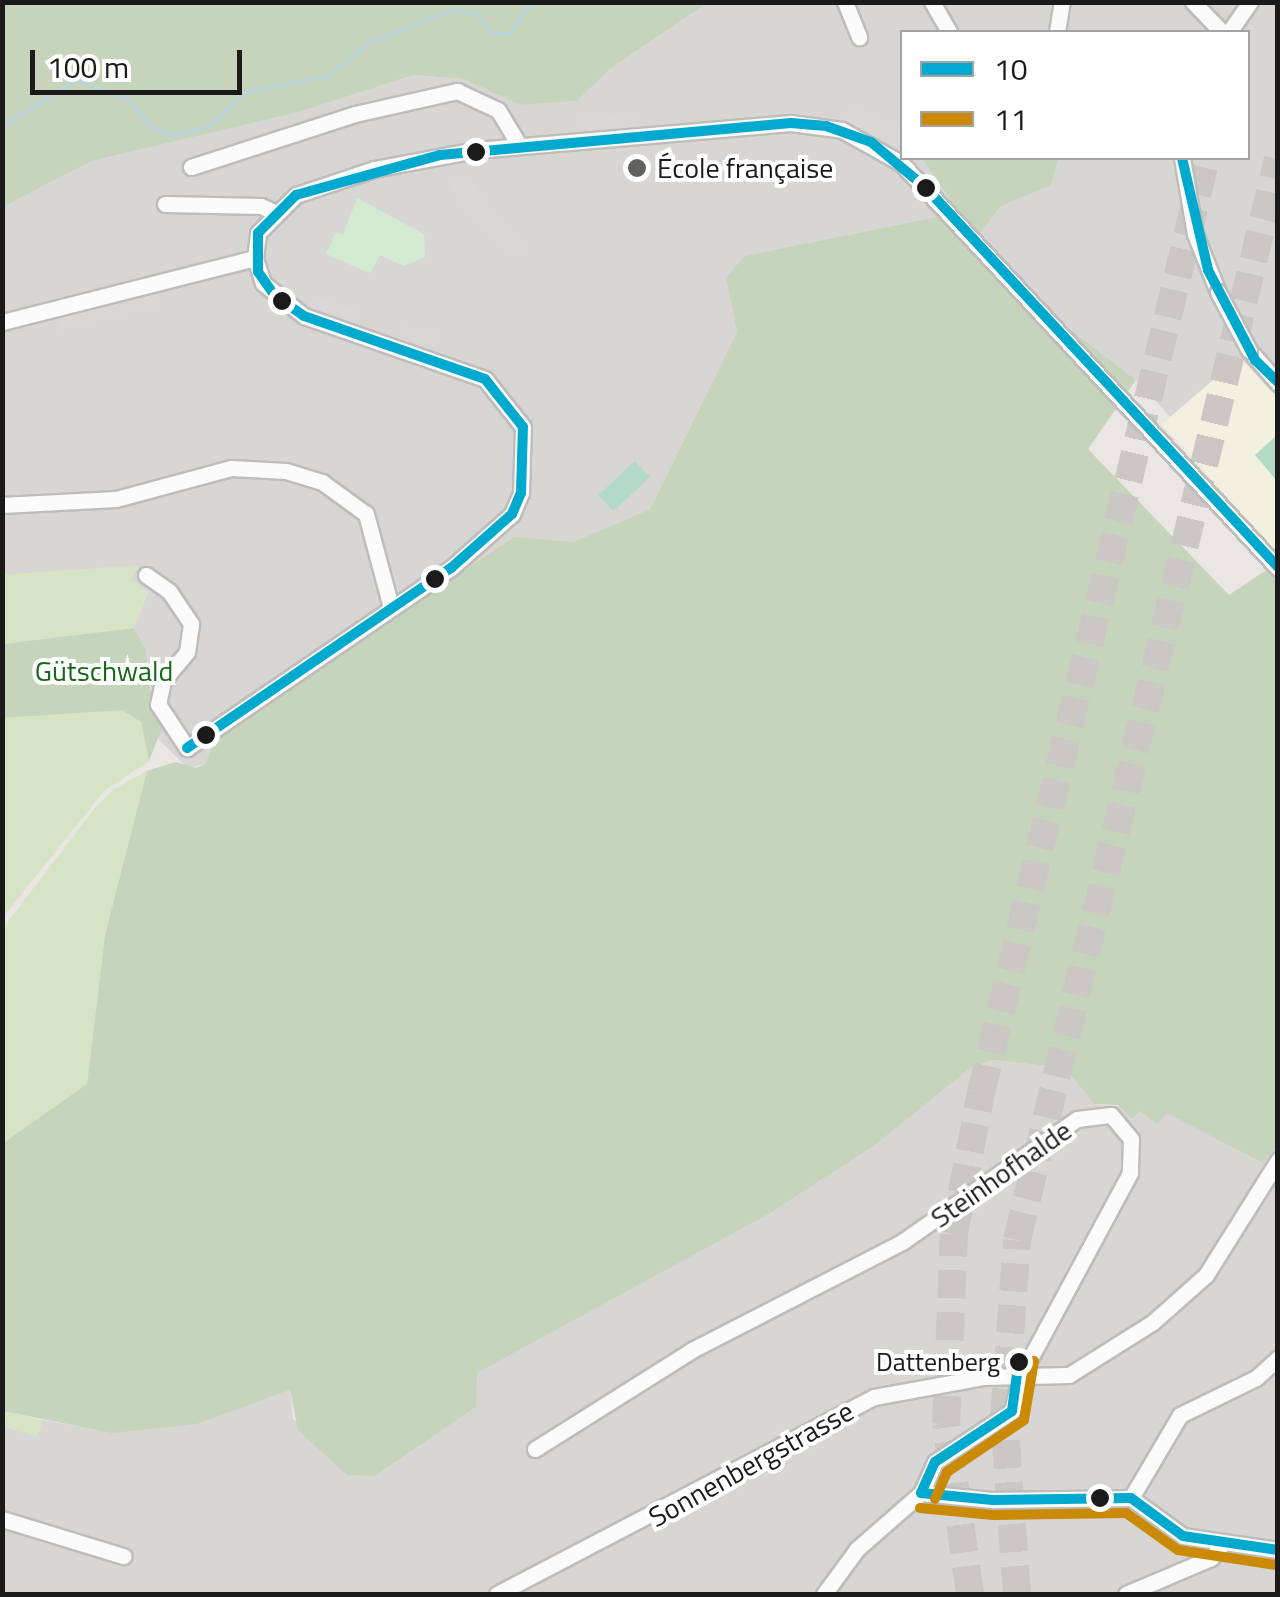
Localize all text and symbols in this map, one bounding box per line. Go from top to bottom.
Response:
scale bar [35,30,248,92]
legend [900,30,1250,160]
text: 100 m [47,44,129,90]
text: 10 [994,46,1028,92]
text: 11 [994,96,1028,142]
unlabelled marker [466,142,486,162]
place label: École française [657,151,833,185]
marker: École française [626,157,648,179]
unlabelled marker [916,178,936,198]
unlabelled marker [272,291,292,311]
unlabelled marker [425,569,445,589]
park label: Gütschwald [35,654,173,688]
unlabelled marker [196,725,216,745]
street label: Steinhofhalde [924,1113,1078,1235]
place label: Dattenberg [876,1346,1000,1378]
marker: Dattenberg [1009,1352,1029,1372]
street label: Sonnenbergstrasse [643,1394,859,1534]
unlabelled marker [1090,1488,1110,1508]

